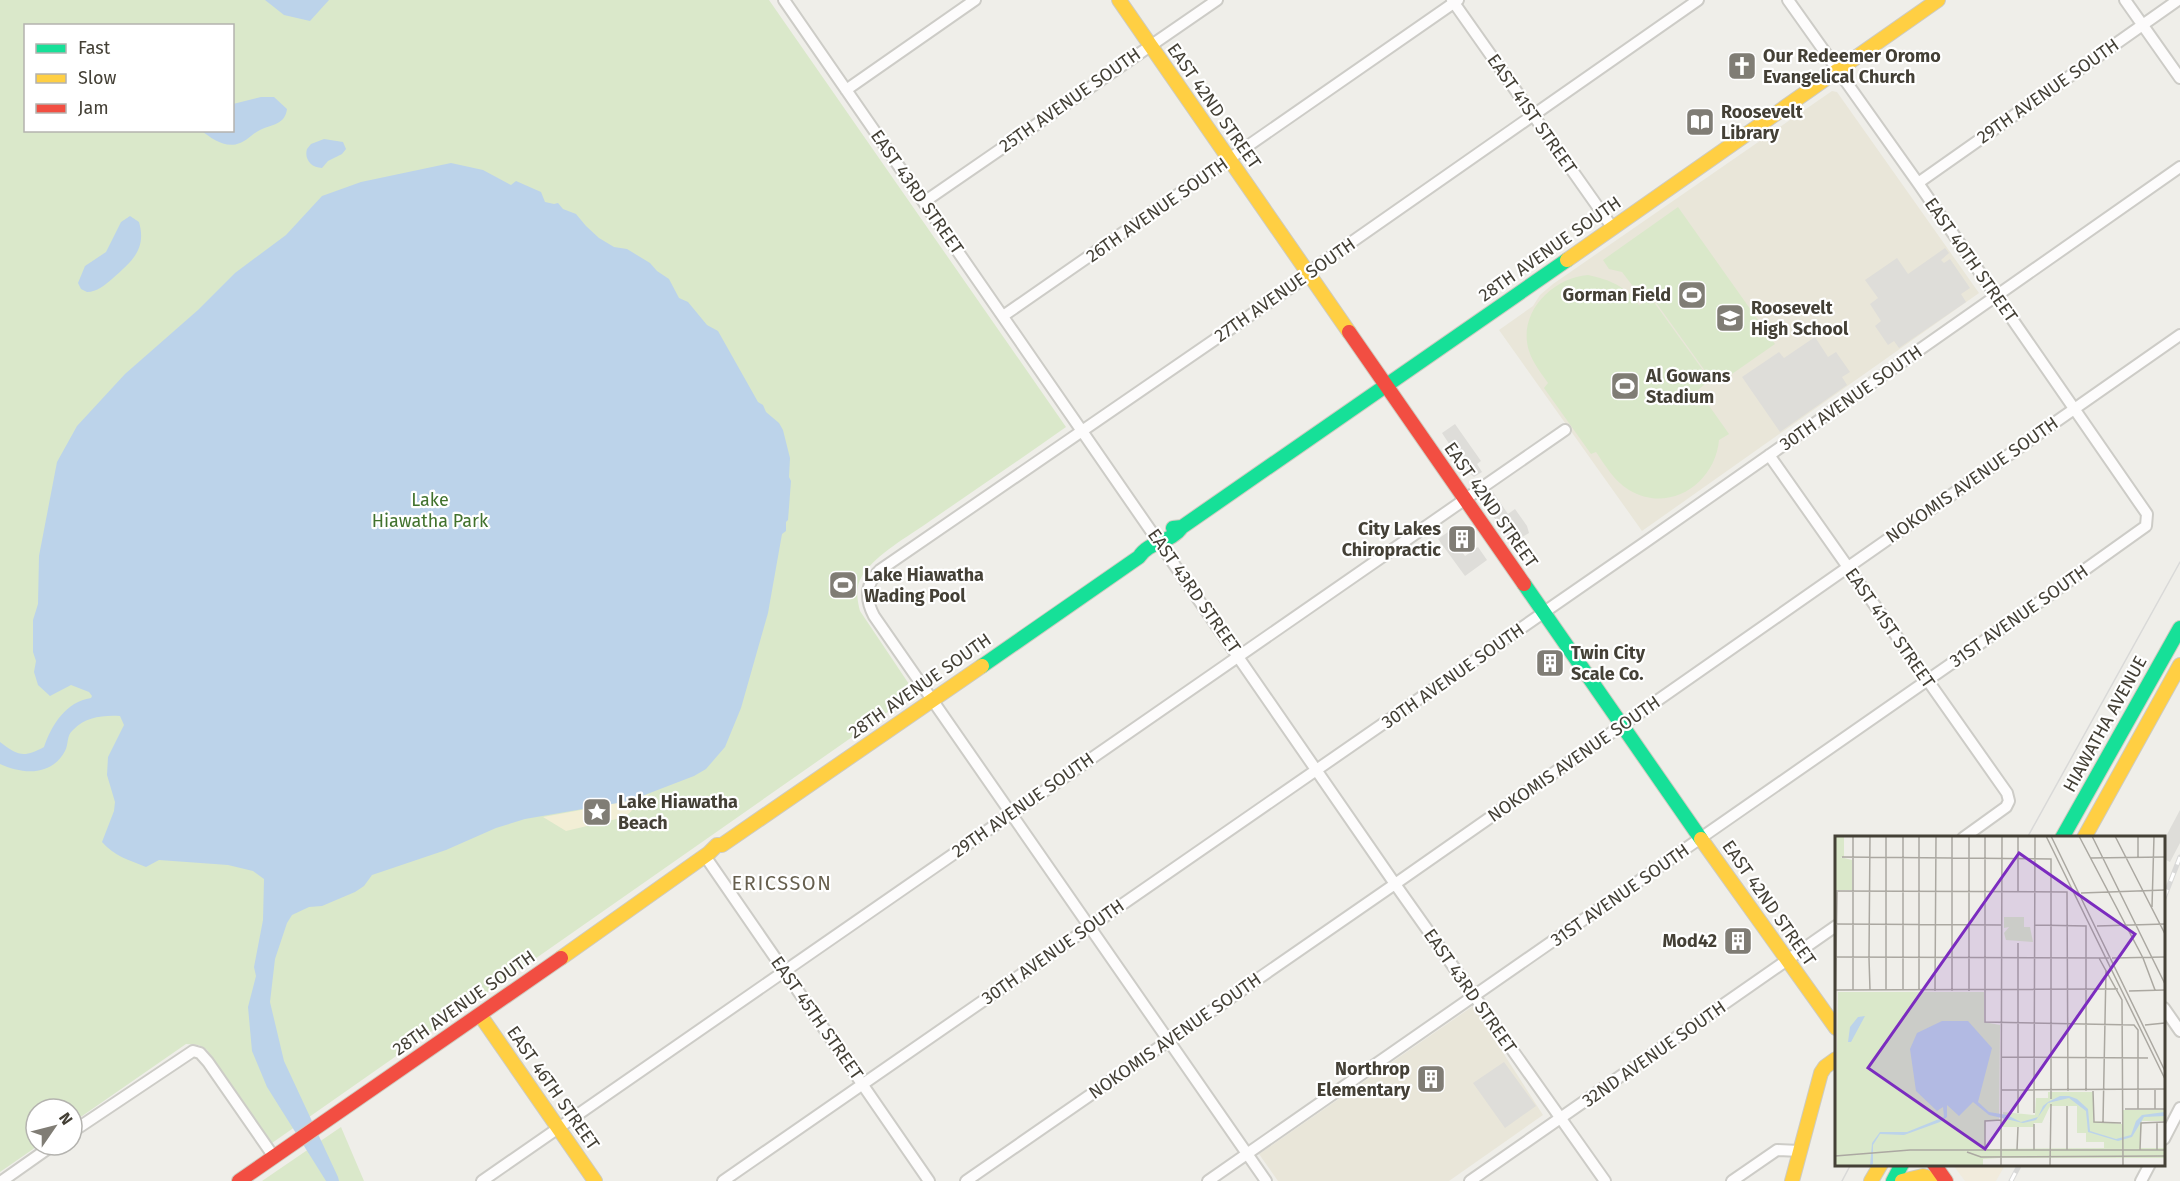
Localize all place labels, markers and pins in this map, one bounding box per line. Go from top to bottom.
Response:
place label: Our Redeemer Oromo Evangelical Church [1763,45,1941,88]
church icon: Our Redeemer Oromo Evangelical Church [1726,50,1758,82]
place label: Roosevelt Library [1721,101,1804,144]
library icon: Roosevelt Library [1684,106,1716,138]
sports icon: Gorman Field [1676,279,1708,311]
place label: Gorman Field [1563,284,1671,306]
place label: Roosevelt High School [1751,297,1849,340]
school or university icon: Roosevelt High School [1714,302,1746,334]
place label: Al Gowans Stadium [1645,365,1731,408]
sports icon: Al Gowans Stadium [1609,370,1641,402]
place label: City Lakes Chiropractic [1342,518,1441,561]
building icon: City Lakes Chiropractic [1446,523,1478,555]
place label: Lake Hiawatha Wading Pool [864,564,984,607]
sports icon: Lake Hiawatha Wading Pool [827,569,859,601]
place label: Twin City Scale Co. [1571,642,1646,685]
building icon: Twin City Scale Co. [1534,647,1566,679]
place label: Lake Hiawatha Beach [618,791,738,834]
place icon: Lake Hiawatha Beach [581,796,613,828]
building icon: Mod42 [1722,925,1754,957]
place label: Mod42 [1662,930,1717,952]
place label: Northrop Elementary [1317,1058,1411,1101]
building icon: Northrop Elementary [1415,1063,1447,1095]

